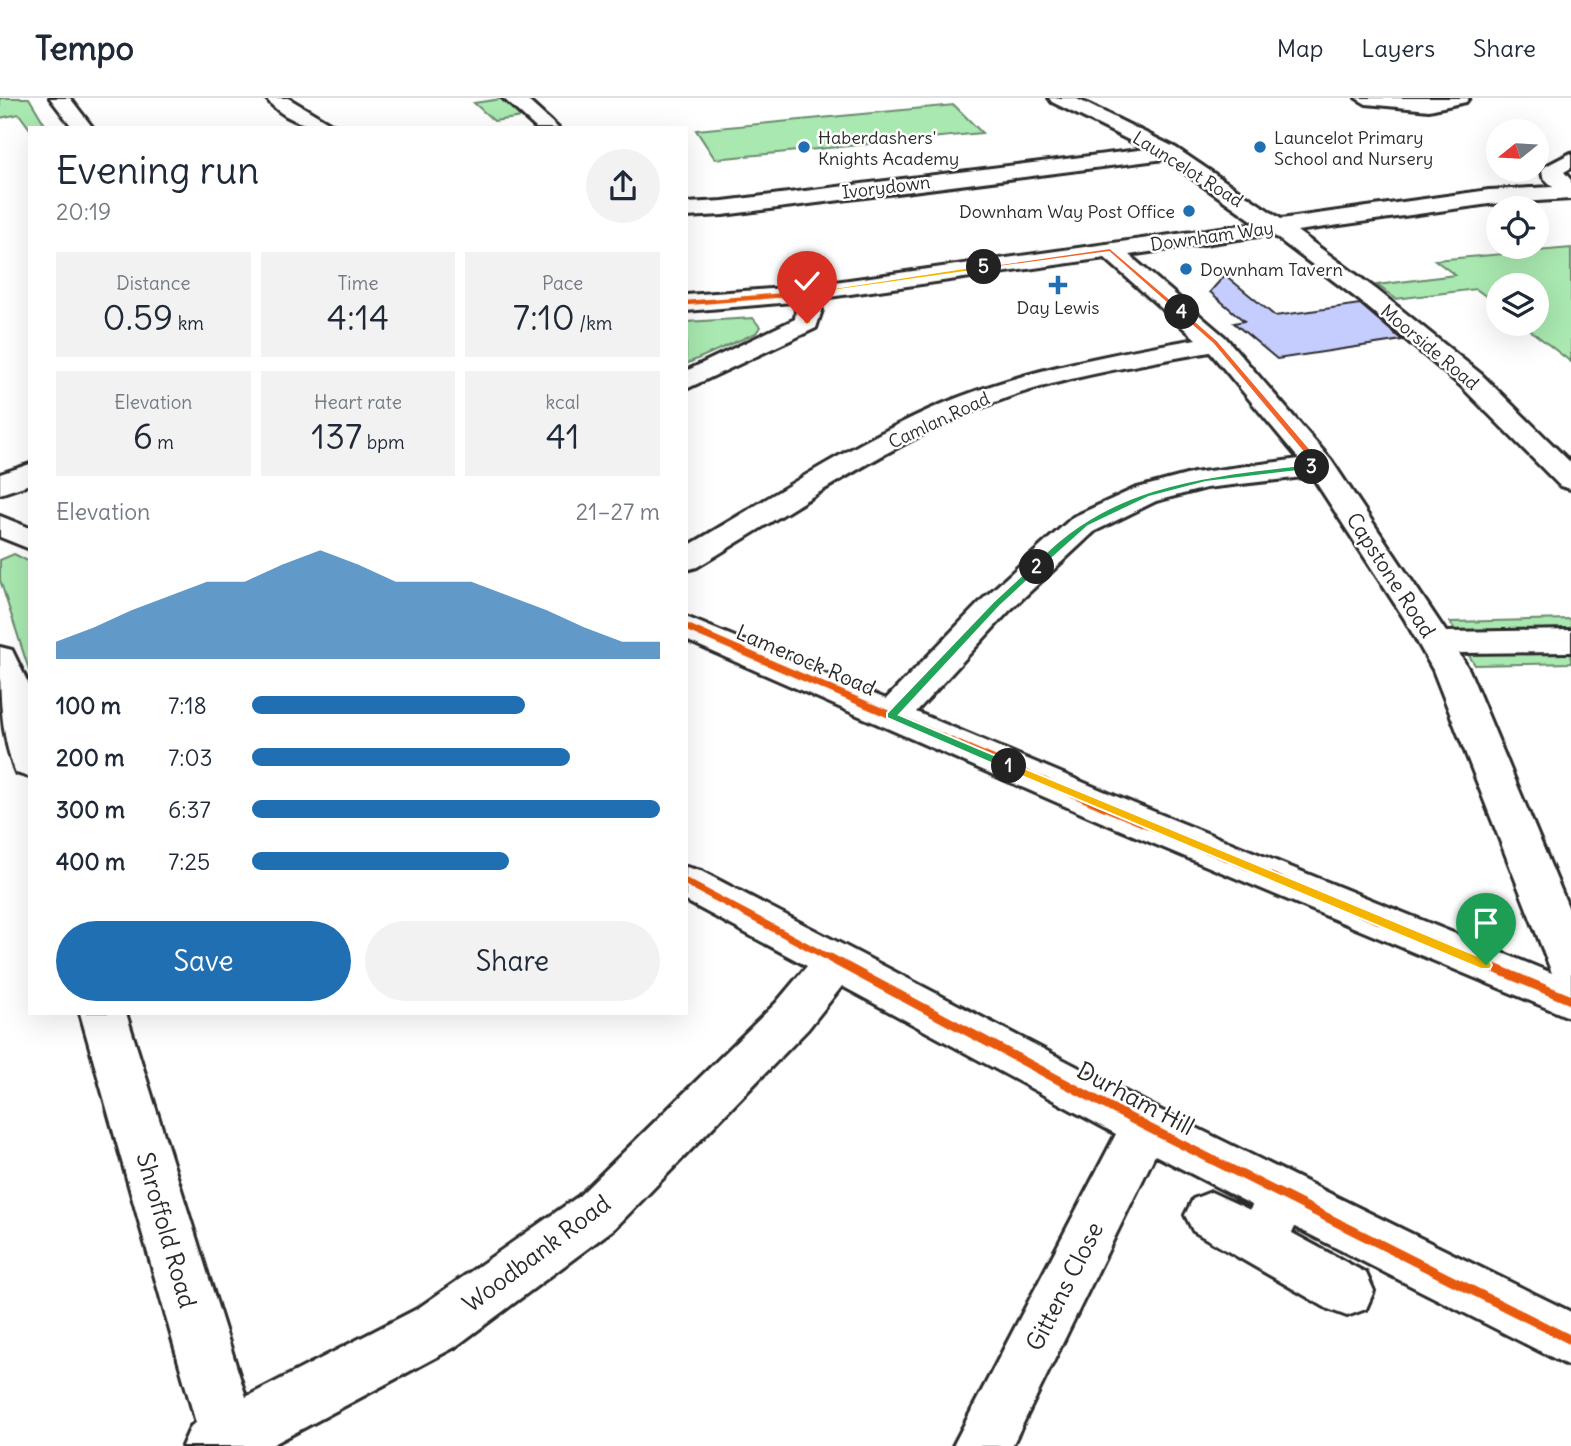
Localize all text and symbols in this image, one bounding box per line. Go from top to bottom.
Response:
text: Tempo [35,27,134,69]
text: Map [1277,33,1323,63]
text: Layers [1361,33,1435,63]
text: Share [1473,33,1536,63]
north arrow [1486,119,1549,182]
map controls [1486,119,1549,336]
place label: Haberdashers' Knights Academy [818,126,959,170]
street label: Launcelot Road [1129,126,1248,212]
place label: Launcelot Primary School and Nursery [1274,126,1433,170]
marker: Haberdashers' Knights Academy [796,139,812,155]
marker: Launcelot Primary School and Nursery [1252,139,1268,155]
text: Evening run [56,147,259,194]
button: share [586,149,660,223]
street label: Ivorydown [840,170,932,204]
button: locate [1486,196,1549,259]
text: 20:19 [56,197,111,226]
place label: Downham Way Post Office [959,200,1175,223]
marker: Downham Way Post Office [1181,203,1197,219]
street label: Downham Way [1149,216,1275,256]
pin: 5 [967,250,1002,284]
pin [777,251,837,323]
text: 5 [978,254,989,278]
place label: Downham Tavern [1200,258,1343,281]
marker: Downham Tavern [1178,261,1194,277]
icon: check [788,262,826,300]
text: Distance [116,271,190,295]
text: Time [337,271,379,295]
text: Pace [542,271,583,295]
button: layers [1486,273,1549,336]
marker: Day Lewis [1050,277,1066,293]
pin: 4 [1164,294,1200,330]
text: 0.59 [103,295,173,339]
text: 4:14 [327,295,389,339]
text: 7:10 [513,295,575,339]
place label: Day Lewis [1017,296,1099,319]
text: 4 [1176,299,1187,323]
street label: Moorside Road [1376,299,1484,395]
text: km [173,311,204,335]
text: /km [575,311,613,335]
street label: Camlan Road [885,386,994,453]
text: Elevation [114,390,192,414]
text: Heart rate [314,390,402,414]
text: kcal [546,390,580,414]
text: 6 [133,414,153,458]
text: 137 [311,414,362,458]
text: 41 [546,414,580,458]
text: m [153,430,174,454]
text: bpm [362,430,405,454]
pin: 3 [1294,450,1330,484]
text: 3 [1306,454,1317,478]
text: Elevation [56,497,150,526]
text: 21–27 m [576,497,660,526]
street label: Capstone Road [1341,507,1441,643]
pin: 2 [1020,550,1054,584]
text: 2 [1031,554,1042,578]
street label: Lamerock Road [732,618,880,702]
text: 100 m [56,691,121,720]
text: 7:18 [168,691,207,720]
text: 200 m [56,743,125,772]
text: 7:03 [168,743,213,772]
pin: 1 [992,748,1026,784]
text: 1 [1005,753,1012,777]
text: 300 m [56,795,125,824]
text: 6:37 [168,795,211,824]
text: 400 m [56,847,125,876]
text: 7:25 [168,847,210,876]
pin [1456,893,1516,965]
icon: arrive [1467,904,1505,942]
button: Save [56,921,351,1001]
button: Share [365,921,660,1001]
street label: Durham Hill [1072,1055,1200,1141]
street label: Shroffold Road [130,1149,204,1311]
street label: Woodbank Road [456,1188,616,1318]
street label: Gittens Close [1019,1217,1109,1355]

